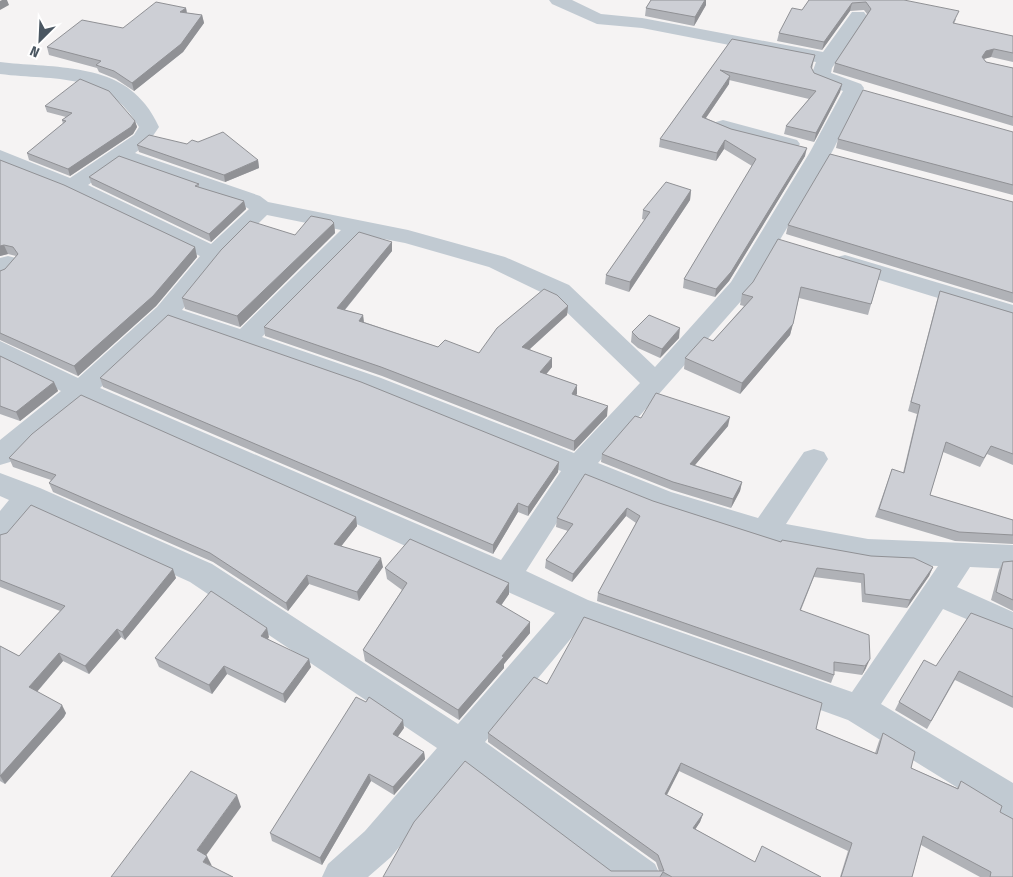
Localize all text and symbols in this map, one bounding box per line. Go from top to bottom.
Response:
north arrow [15,15,65,65]
text: N [28,42,42,61]

